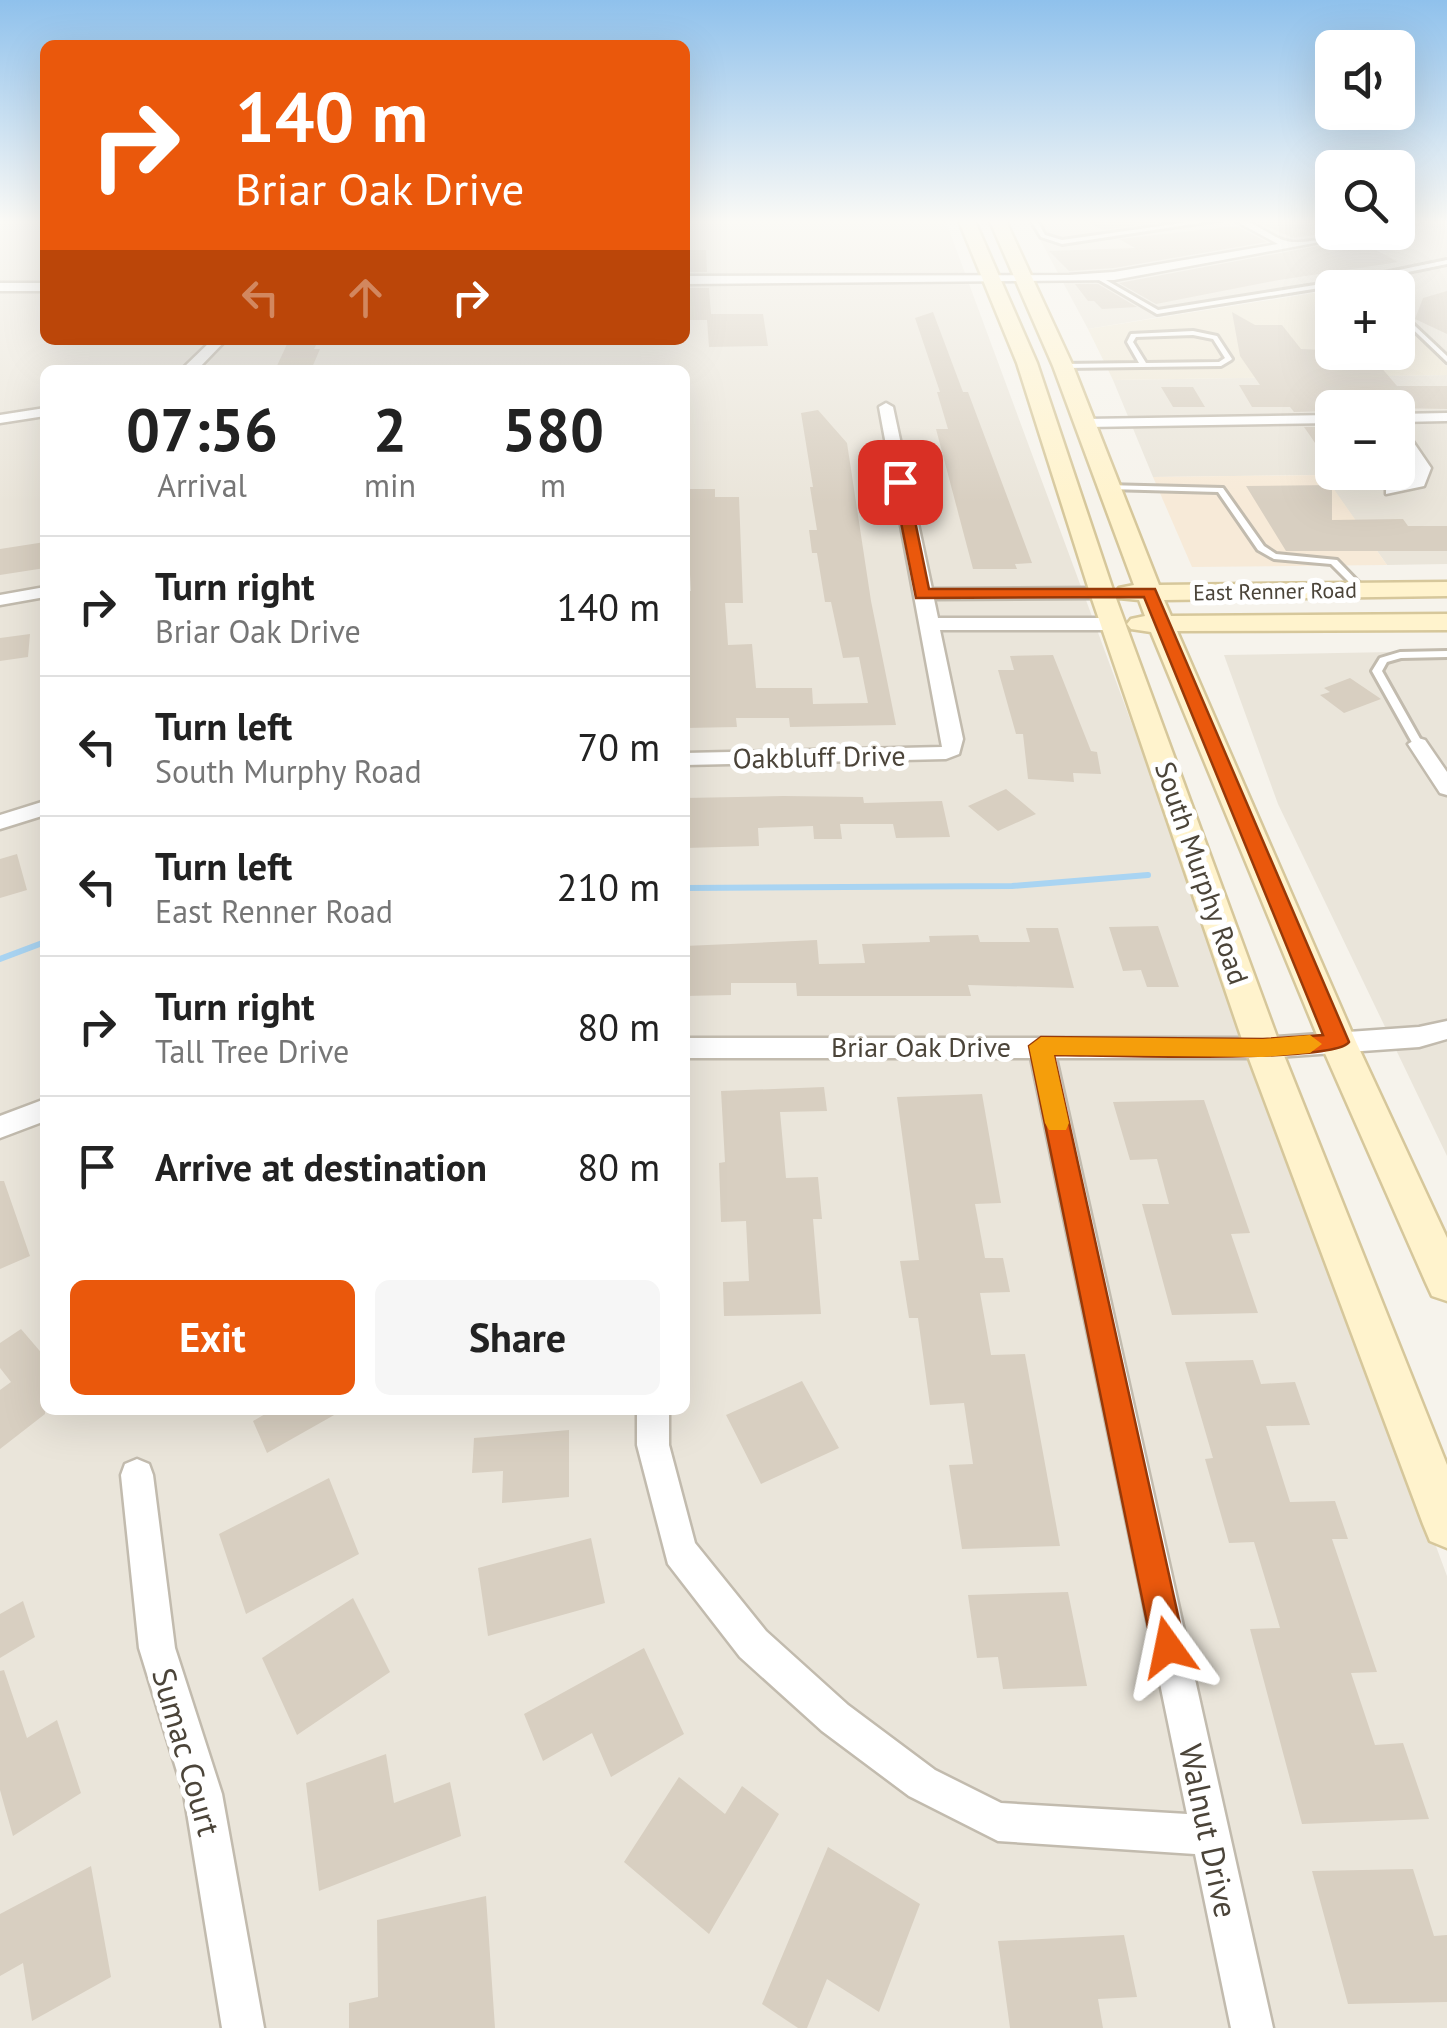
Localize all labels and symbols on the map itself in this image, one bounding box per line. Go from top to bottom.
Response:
pin [858,440,943,525]
street label: East Renner Road [1193,576,1357,606]
street label: Oakbluff Drive [732,736,906,777]
street label: South Murphy Road [1147,757,1258,989]
street label: Briar Oak Drive [831,1028,1011,1065]
position arrow [1116,1595,1220,1699]
street label: Sumac Court [143,1663,231,1841]
street label: Walnut Drive [1170,1740,1248,1921]

